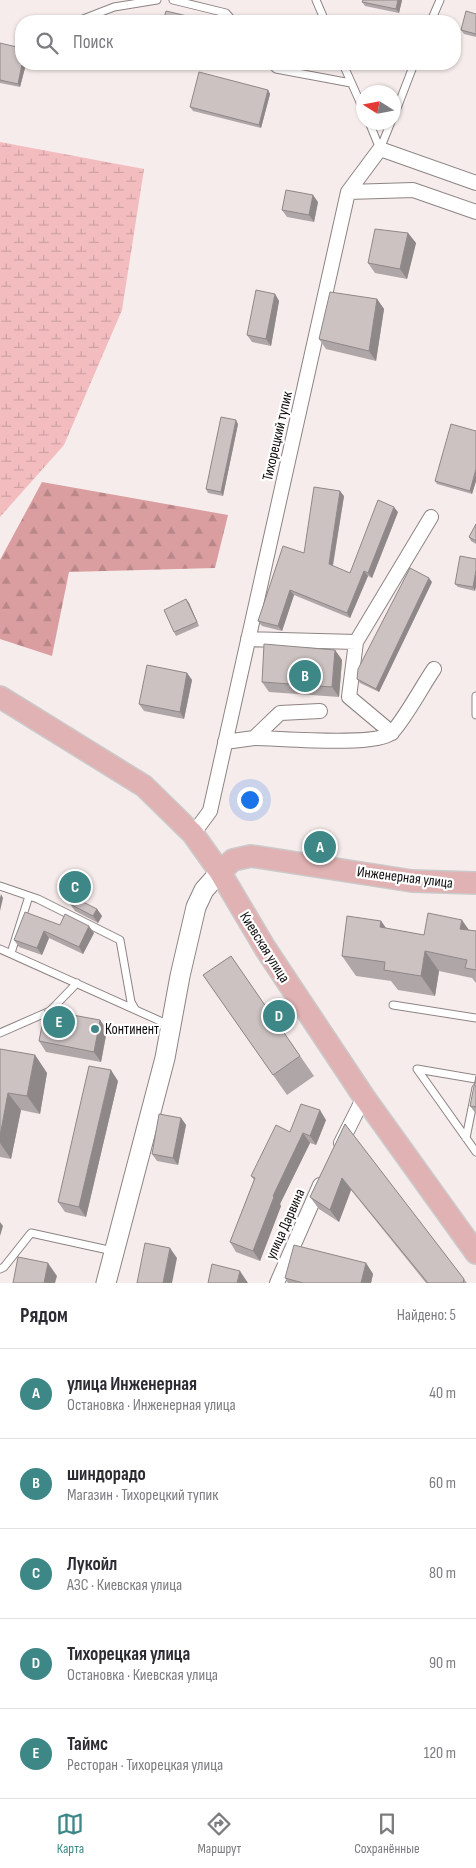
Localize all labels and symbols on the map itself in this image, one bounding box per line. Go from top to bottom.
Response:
north arrow [356,85,401,130]
street label: Тихорецкий тупик [258,389,297,483]
pin: B [289,657,321,695]
your location [237,787,263,813]
pin: A [304,828,336,866]
street label: Инженерная улица [356,862,454,893]
pin: C [59,868,91,906]
street label: Киевская улица [235,908,294,986]
pin: D [263,997,295,1035]
pin: E [43,1003,75,1041]
place label: Континент [105,1020,159,1039]
marker: Континент [89,1023,101,1035]
street label: улица Дарвина [261,1186,310,1263]

